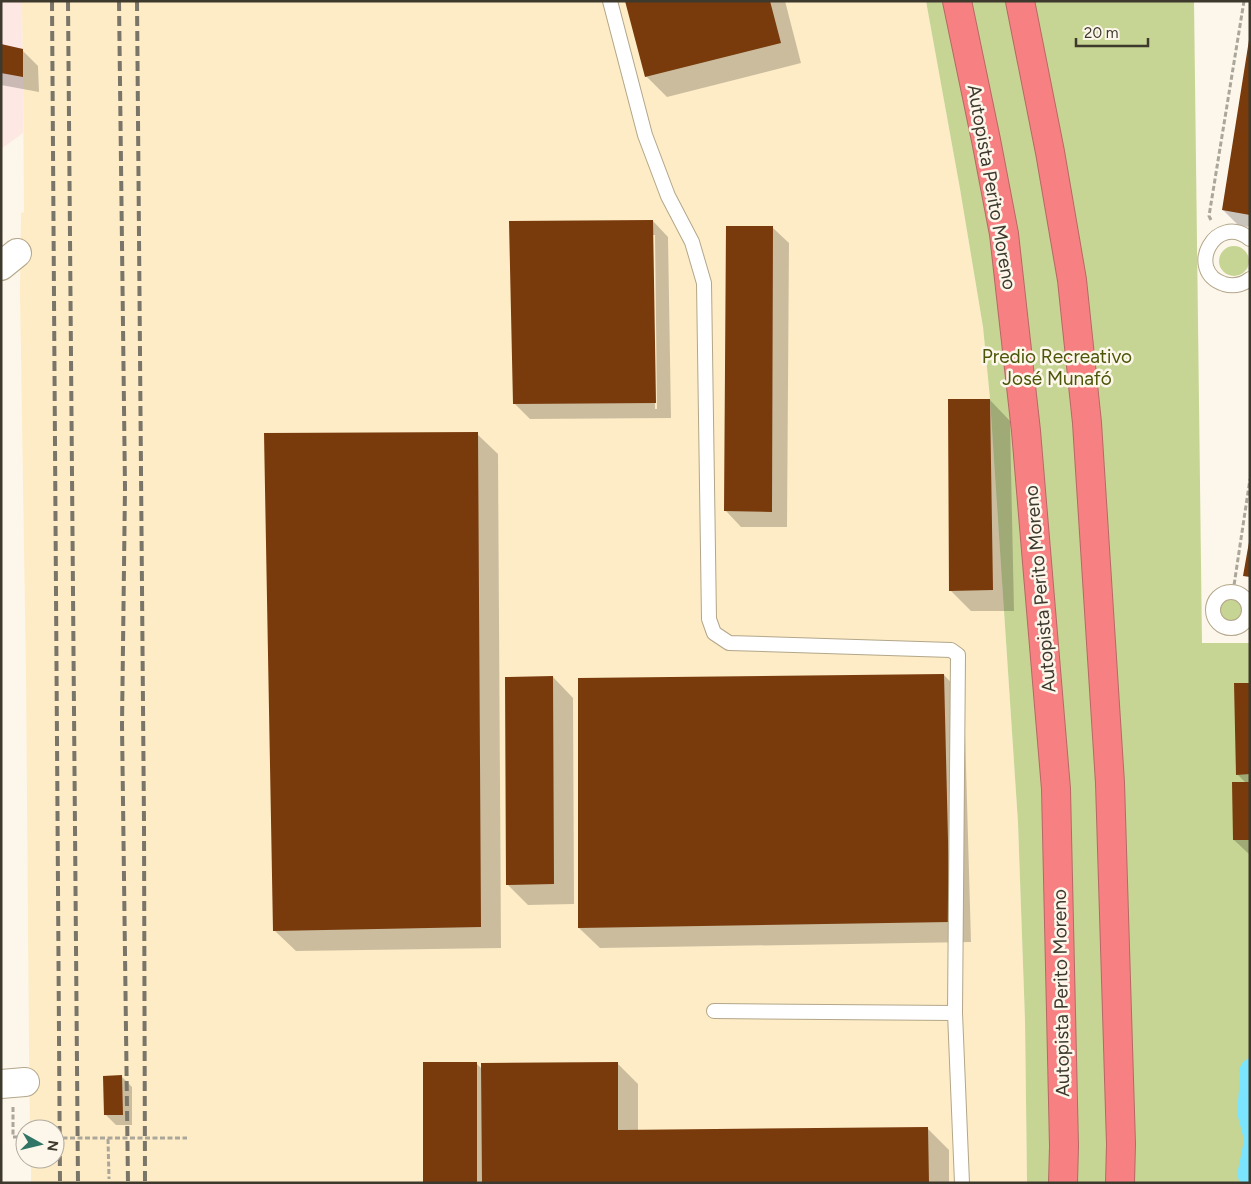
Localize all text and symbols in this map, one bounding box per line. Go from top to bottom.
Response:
scale bar [1076,15,1148,47]
text: 20 m [1084,24,1118,42]
street label: Autopista Perito Moreno [963,83,1021,291]
park label: Predio Recreativo José Munafó [982,345,1132,390]
street label: Autopista Perito Moreno [1019,484,1061,694]
street label: Autopista Perito Moreno [1048,889,1074,1097]
north arrow [15,1119,65,1169]
text: N [43,1139,62,1152]

